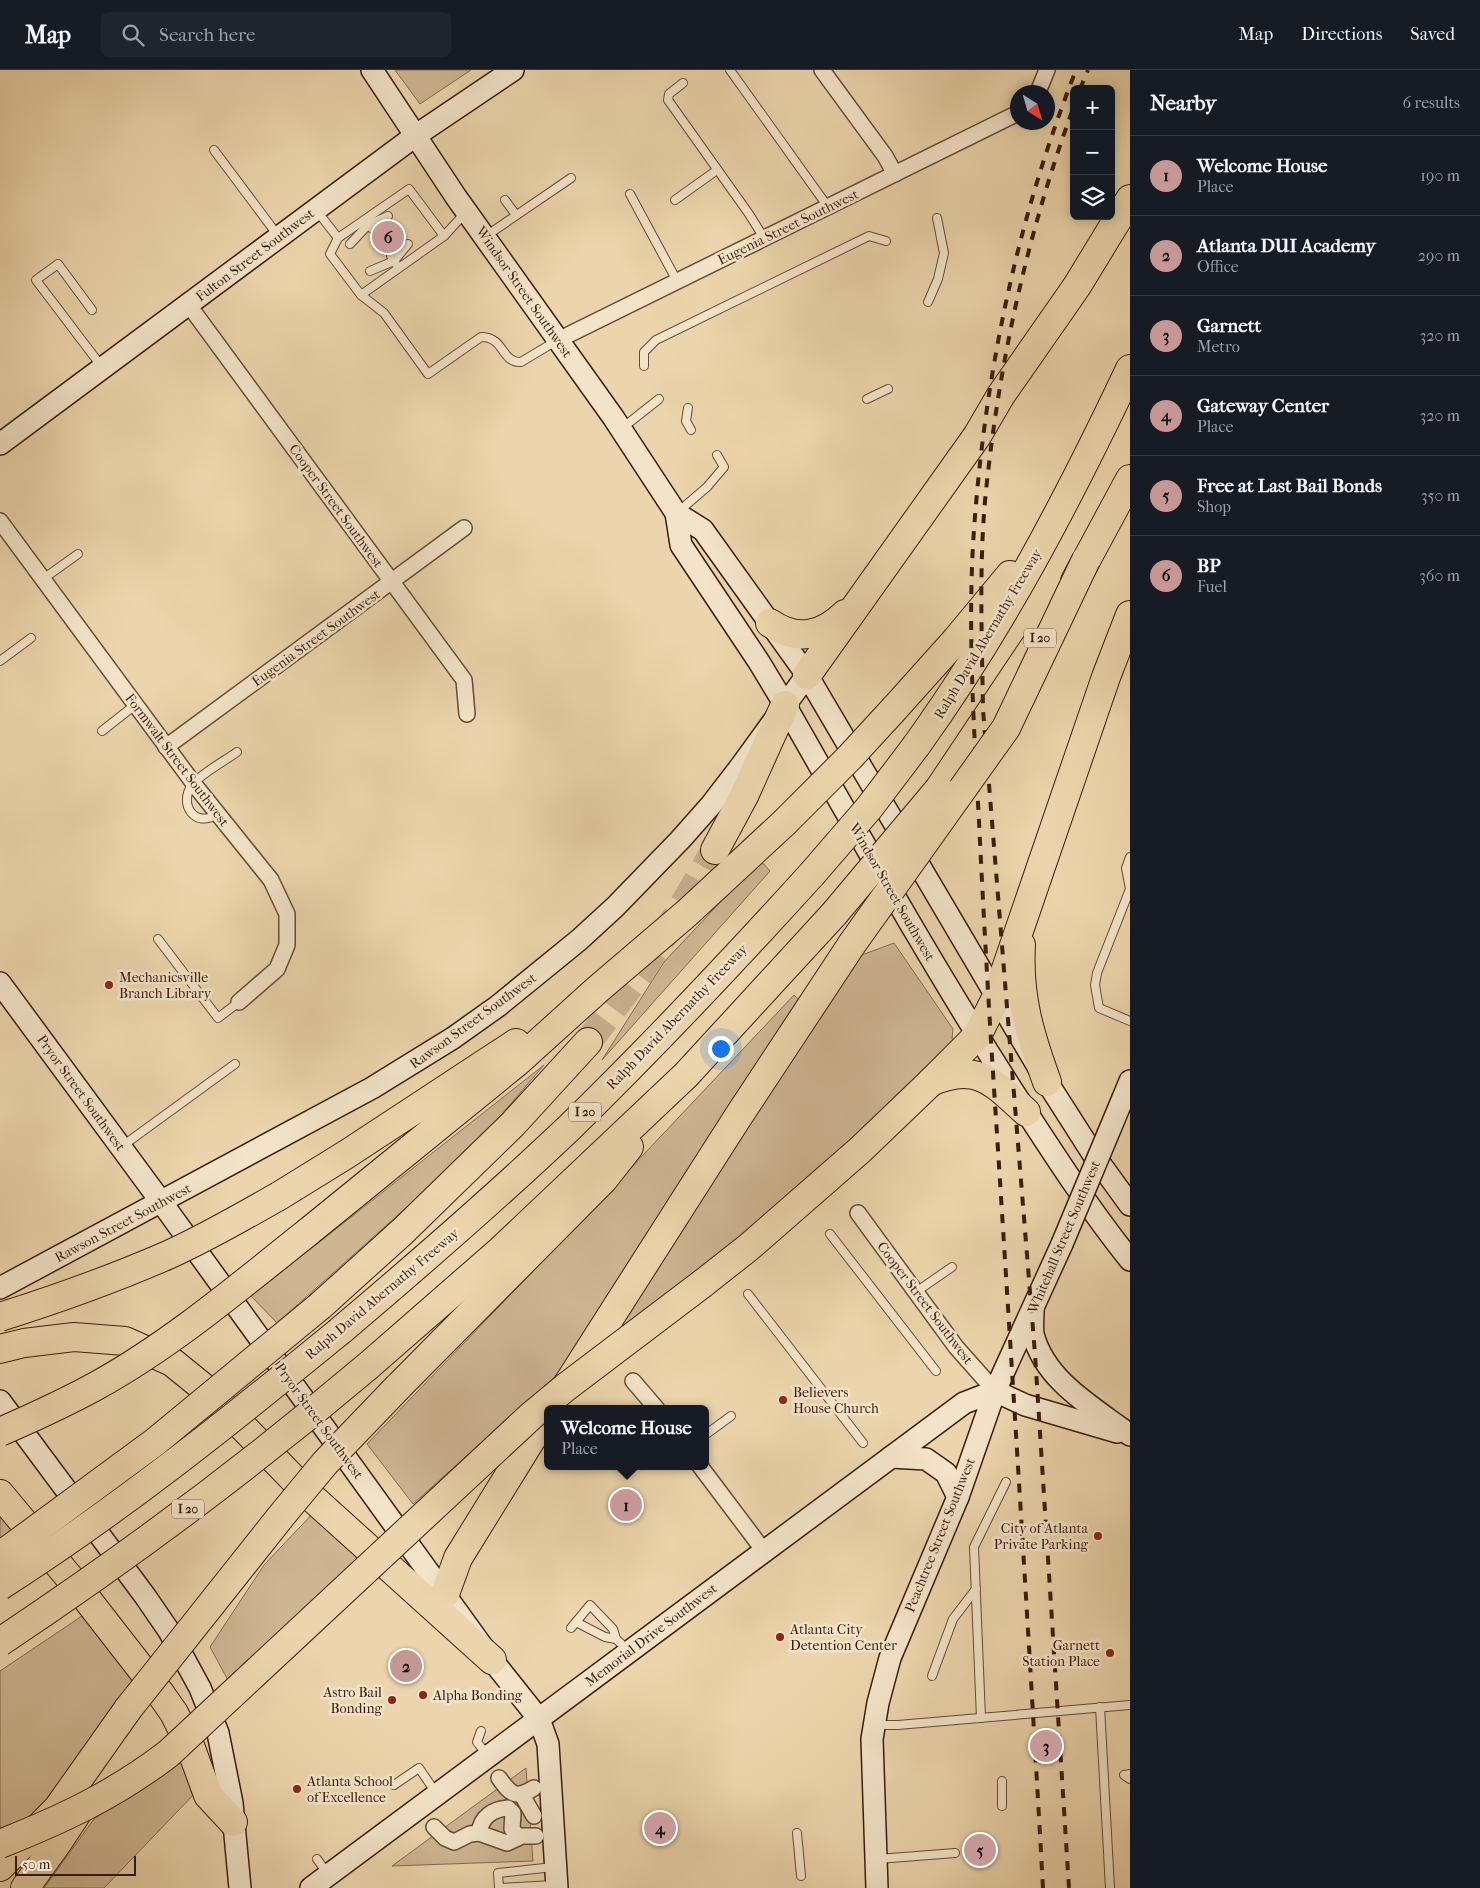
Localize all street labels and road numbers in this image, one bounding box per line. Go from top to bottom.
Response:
street label: Eugenia Street Southwest [715,186,861,268]
street label: Fulton Street Southwest [192,205,318,305]
street label: Windsor Street Southwest [472,222,576,361]
street label: Cooper Street Southwest [285,441,387,571]
street label: Ralph David Abernathy Freeway [930,545,1046,722]
street label: Eugenia Street Southwest [249,586,383,690]
road number: I 20 [1024,628,1056,648]
street label: Formwalt Street Southwest [121,690,233,830]
street label: Windsor Street Southwest [845,819,938,964]
street label: Ralph David Abernathy Freeway [603,940,751,1093]
street label: Rawson Street Southwest [406,969,540,1073]
street label: Pryor Street Southwest [33,1032,129,1154]
road number: I 20 [569,1102,601,1122]
street label: Whitehall Street Southwest [1024,1158,1104,1317]
street label: Rawson Street Southwest [52,1180,194,1266]
street label: Ralph David Abernathy Freeway [302,1224,463,1363]
street label: Cooper Street Southwest [873,1238,977,1368]
street label: Pryor Street Southwest [271,1360,367,1482]
street label: Peachtree Street Southwest [901,1455,979,1615]
road number: I 20 [172,1500,204,1518]
street label: Memorial Drive Southwest [582,1580,720,1690]

